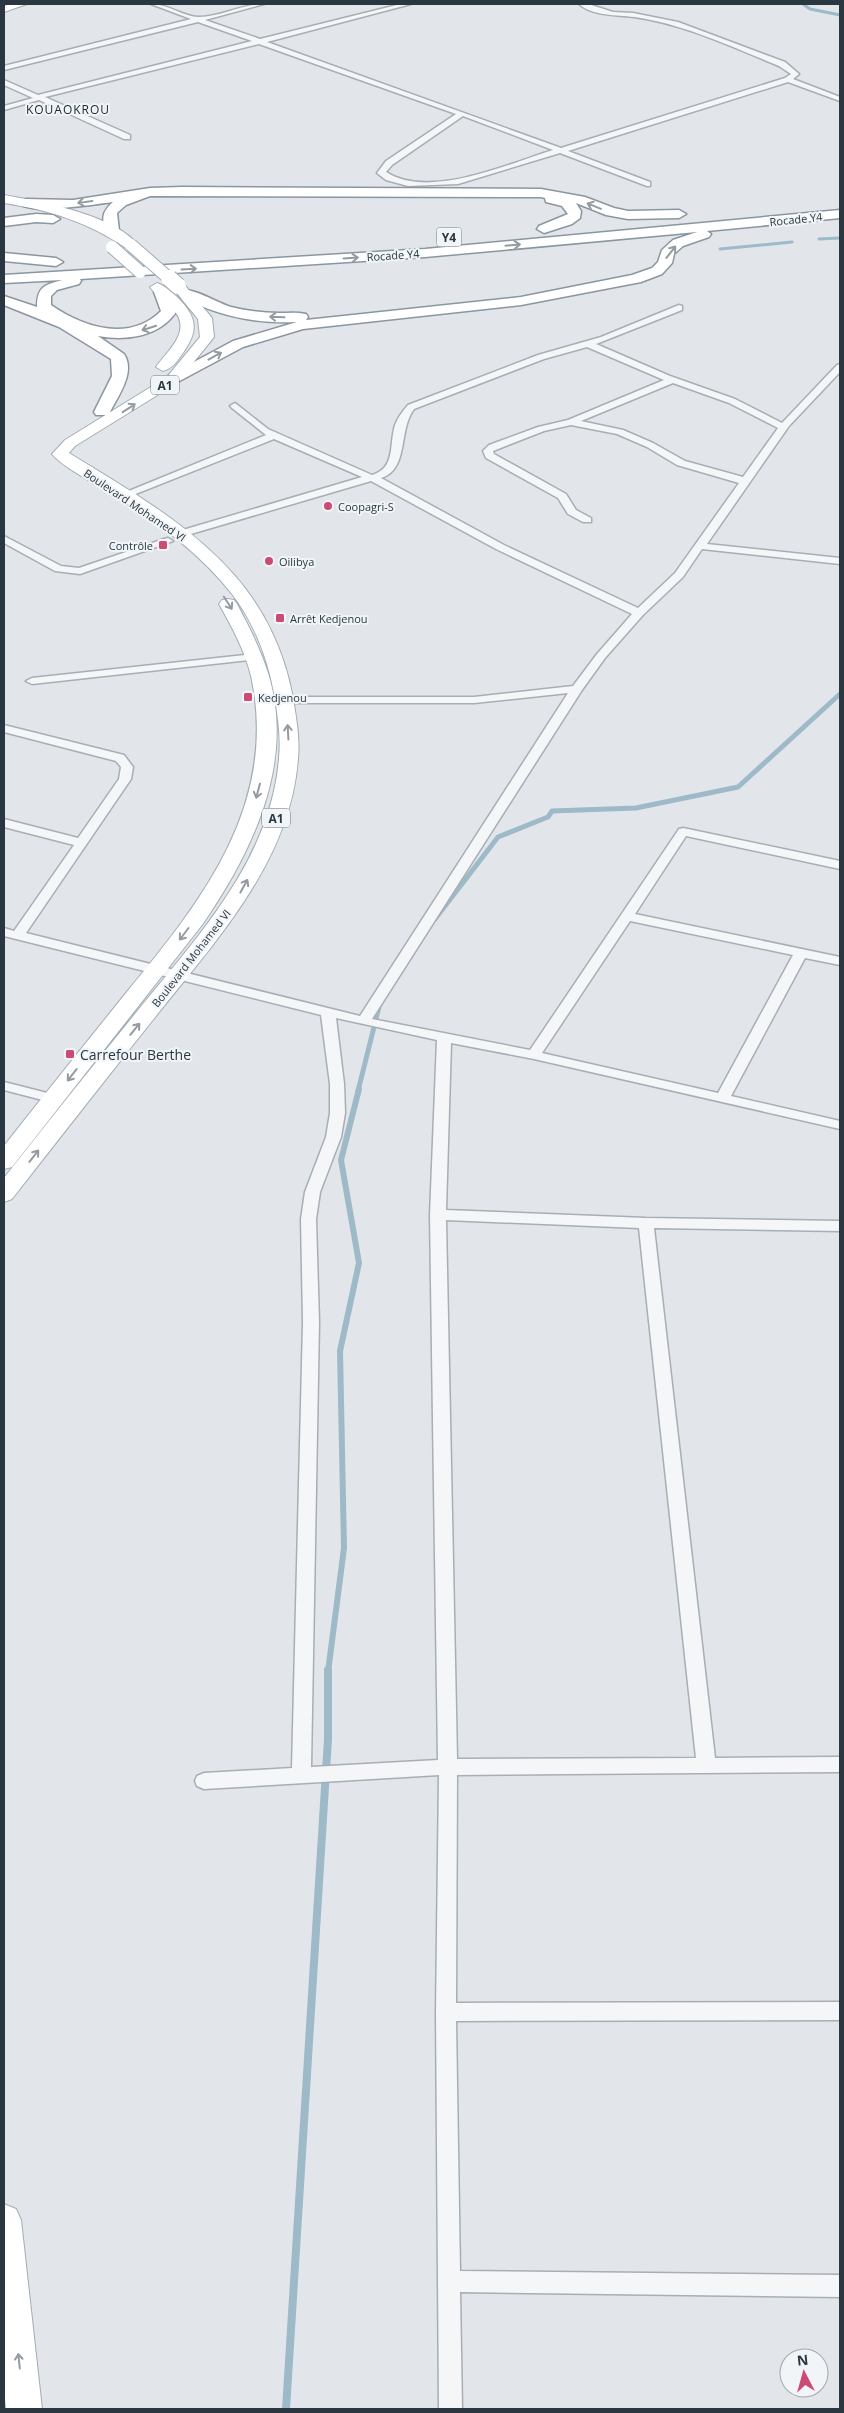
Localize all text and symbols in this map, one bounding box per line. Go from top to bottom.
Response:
district label: KOUAOKROU [26,101,110,118]
one-way arrow [77,197,93,207]
one-way arrow [587,200,602,209]
street label: Rocade Y4 [769,209,824,229]
road number: Y4 [436,228,462,246]
one-way arrow [505,240,521,250]
one-way arrow [665,245,676,258]
street label: Rocade Y4 [366,246,421,264]
one-way arrow [343,253,359,262]
one-way arrow [181,264,197,273]
one-way arrow [269,312,285,321]
one-way arrow [141,323,157,333]
one-way arrow [207,351,222,361]
road number: A1 [151,376,179,394]
one-way arrow [122,403,136,413]
street label: Boulevard Mohamed VI [81,465,189,545]
place label: Coopagri-S [338,499,394,514]
marker: Coopagri-S [322,500,334,512]
place label: Contrôle [109,538,153,553]
marker: Contrôle [157,539,169,551]
place label: Oilibya [279,554,314,569]
marker: Oilibya [263,555,275,567]
one-way arrow [223,596,233,610]
place label: Arrêt Kedjenou [290,611,368,626]
marker: Arrêt Kedjenou [274,612,286,624]
place label: Kedjenou [258,690,307,705]
marker: Kedjenou [242,691,254,703]
one-way arrow [284,725,293,741]
one-way arrow [253,783,262,799]
road number: A1 [262,808,290,828]
one-way arrow [240,879,249,894]
street label: Boulevard Mohamed VI [148,906,234,1010]
one-way arrow [179,927,190,940]
one-way arrow [129,1023,140,1036]
place label: Carrefour Berthe [80,1045,191,1064]
marker: Carrefour Berthe [64,1048,76,1060]
one-way arrow [67,1068,77,1082]
one-way arrow [28,1150,39,1163]
north arrow [779,2348,829,2398]
text: N [796,2350,809,2370]
one-way arrow [14,2353,24,2369]

